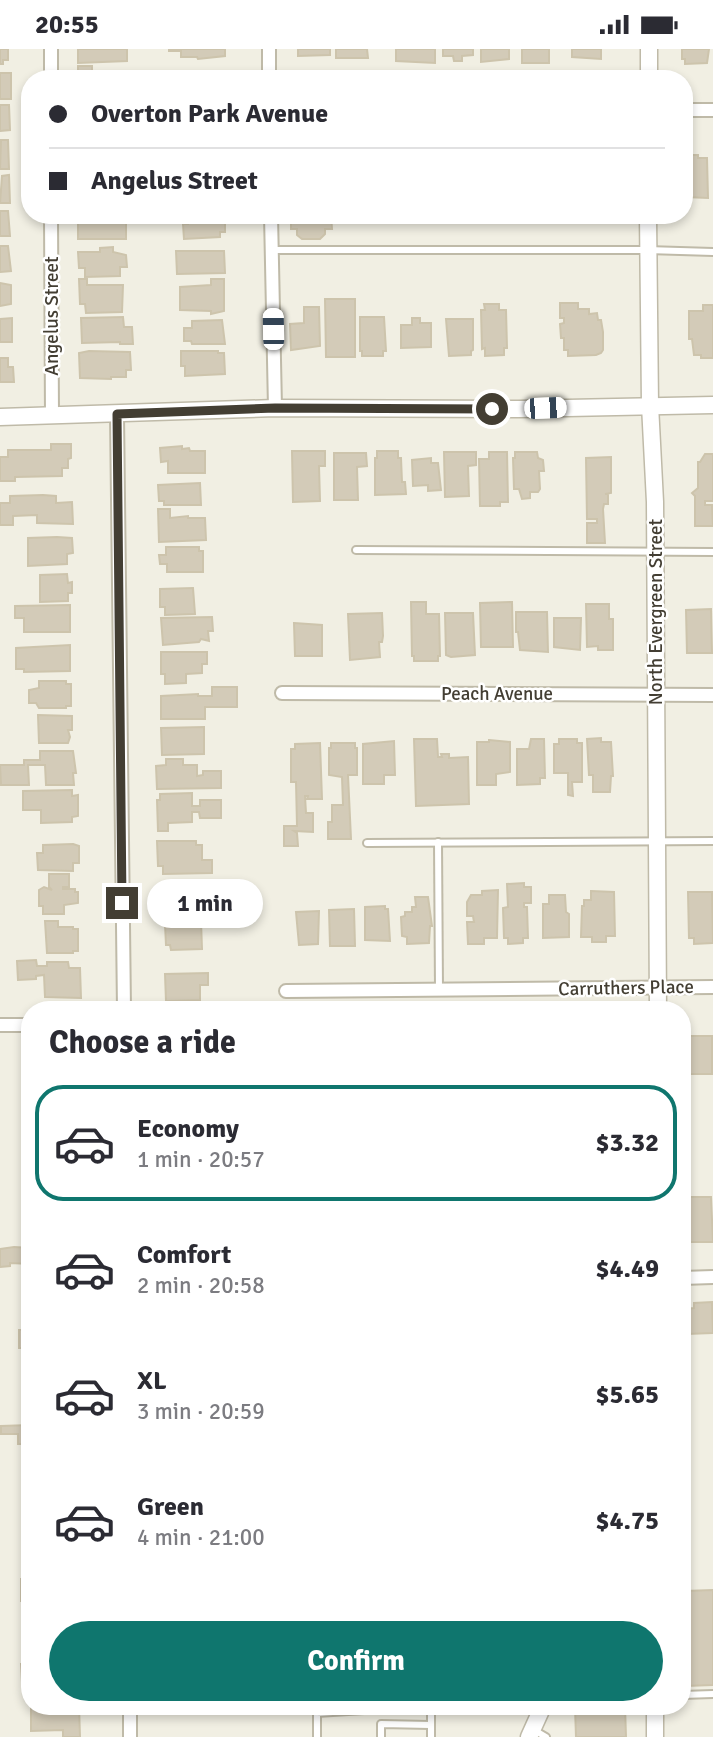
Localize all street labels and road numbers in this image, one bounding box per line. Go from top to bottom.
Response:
street label: Angelus Street [40,256,64,376]
street label: North Evergreen Street [644,519,668,705]
street label: Peach Avenue [441,682,553,706]
street label: Carruthers Place [558,975,694,1001]

